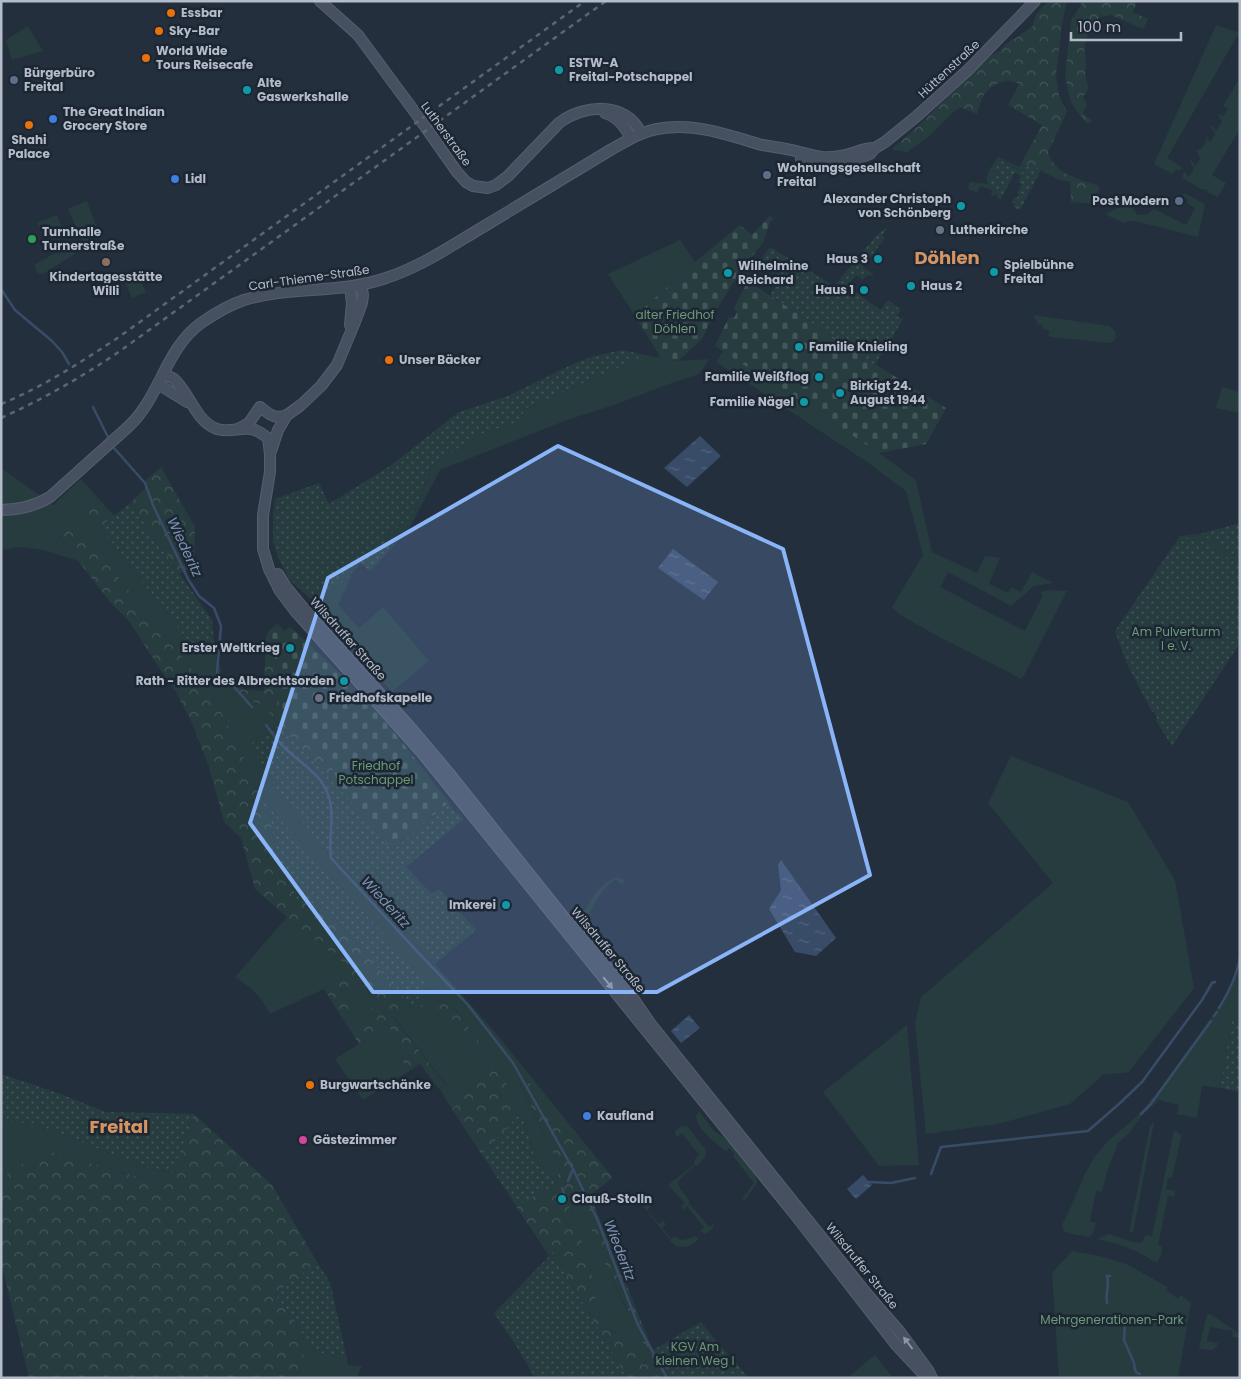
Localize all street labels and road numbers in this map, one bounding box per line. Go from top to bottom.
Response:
street label: Hüttenstraße [914,36,983,102]
street label: Lutherstraße [417,98,476,169]
street label: Carl-Thieme-Straße [247,261,371,294]
street label: Wilsdruffer Straße [306,593,390,684]
street label: Wilsdruffer Straße [568,903,649,996]
street label: Wilsdruffer Straße [822,1219,903,1313]

